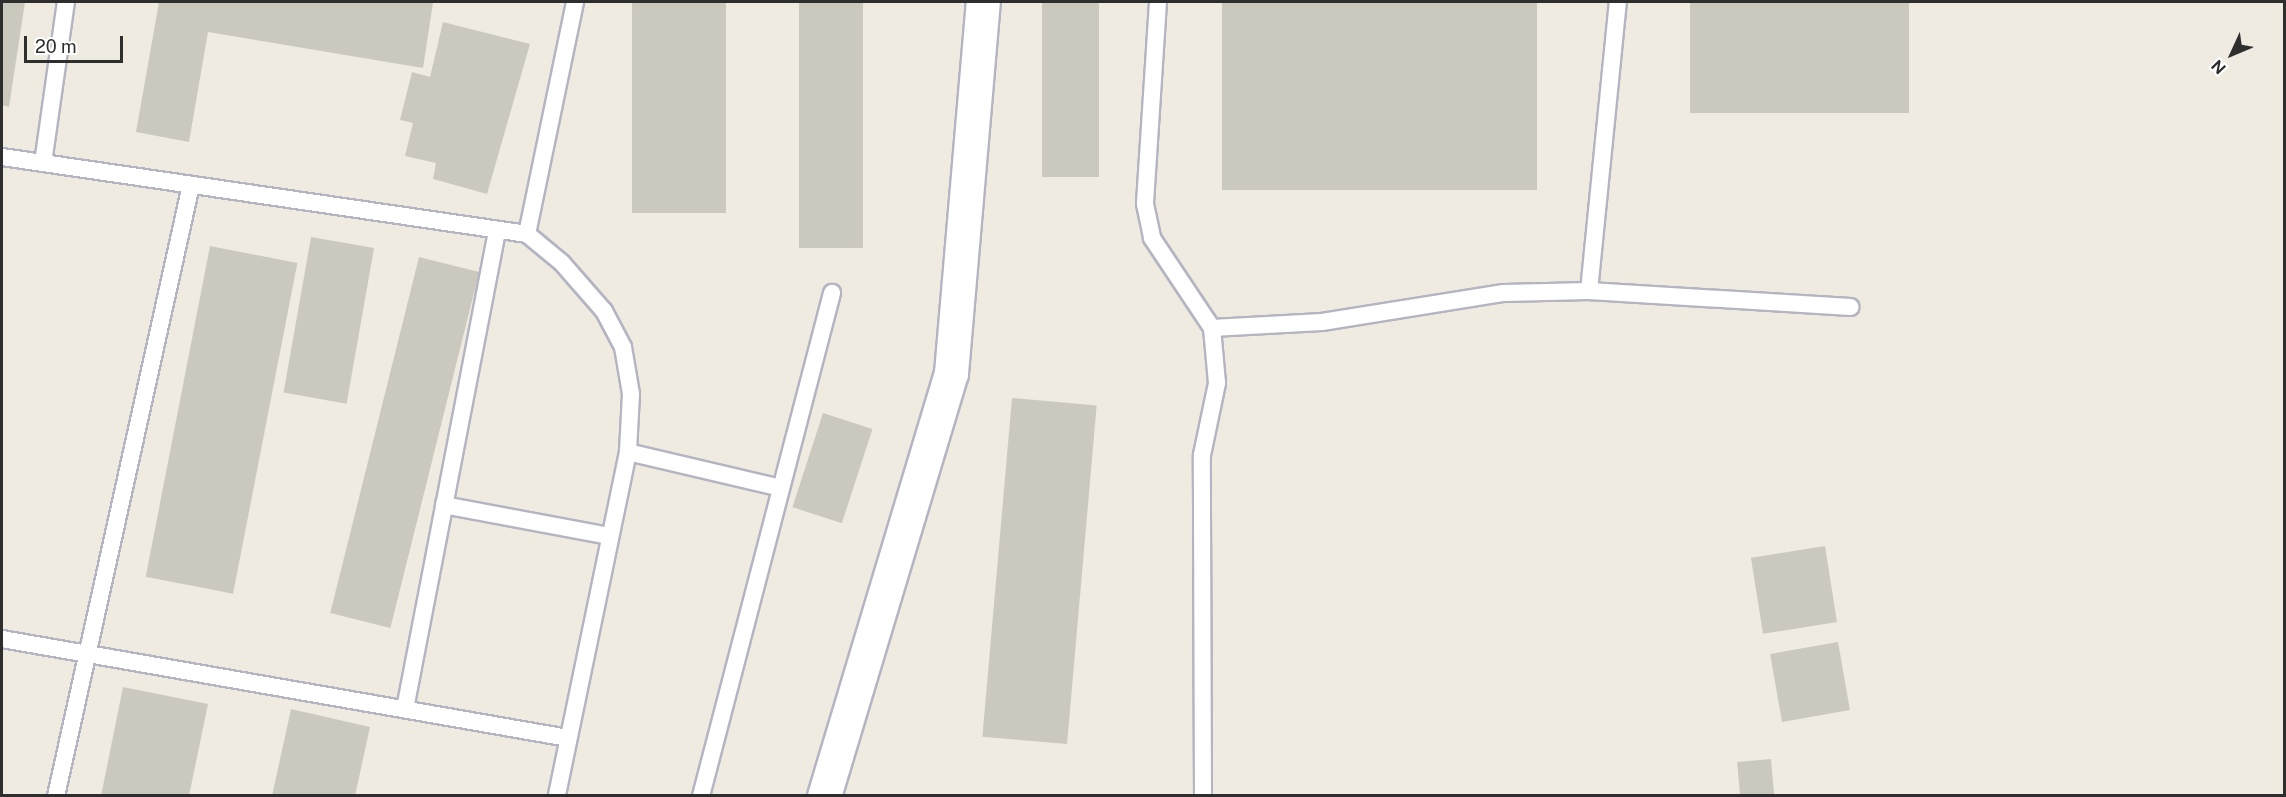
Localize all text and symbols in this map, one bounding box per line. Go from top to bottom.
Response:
scale bar [27,24,126,62]
north arrow [2202,24,2262,84]
text: 20 m [35,36,77,57]
text: N [2208,56,2230,78]

